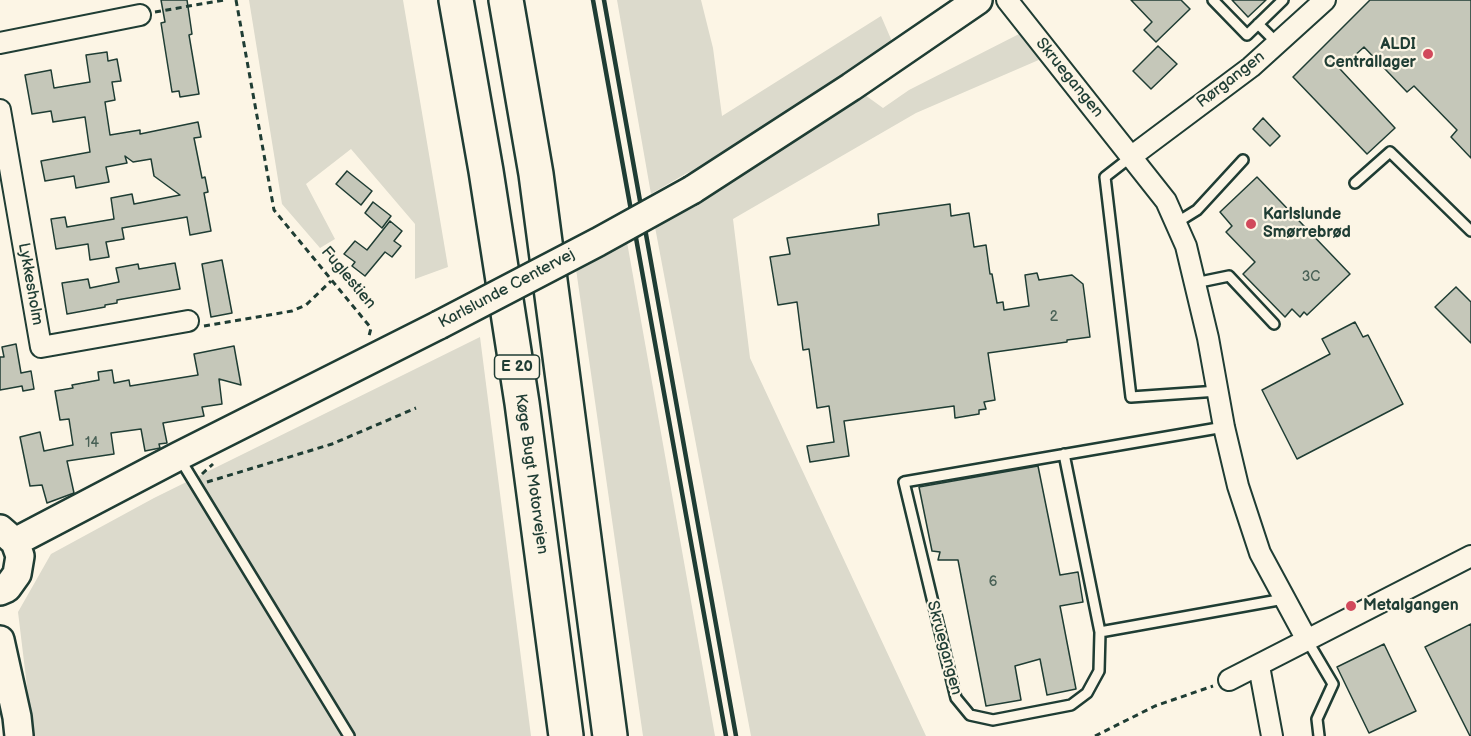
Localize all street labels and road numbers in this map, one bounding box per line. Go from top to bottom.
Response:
street label: Skruegangen [1031,34,1107,122]
street label: Rørgangen [1193,48,1269,112]
street label: Lykkesholm [13,241,47,327]
street label: Fuglestien [316,243,380,313]
street label: Karlslunde Centervej [436,245,578,333]
road number: E 20 [494,355,540,379]
street label: Køge Bugt Motorvejen [510,393,552,555]
street label: Skruegangen [922,599,966,697]

